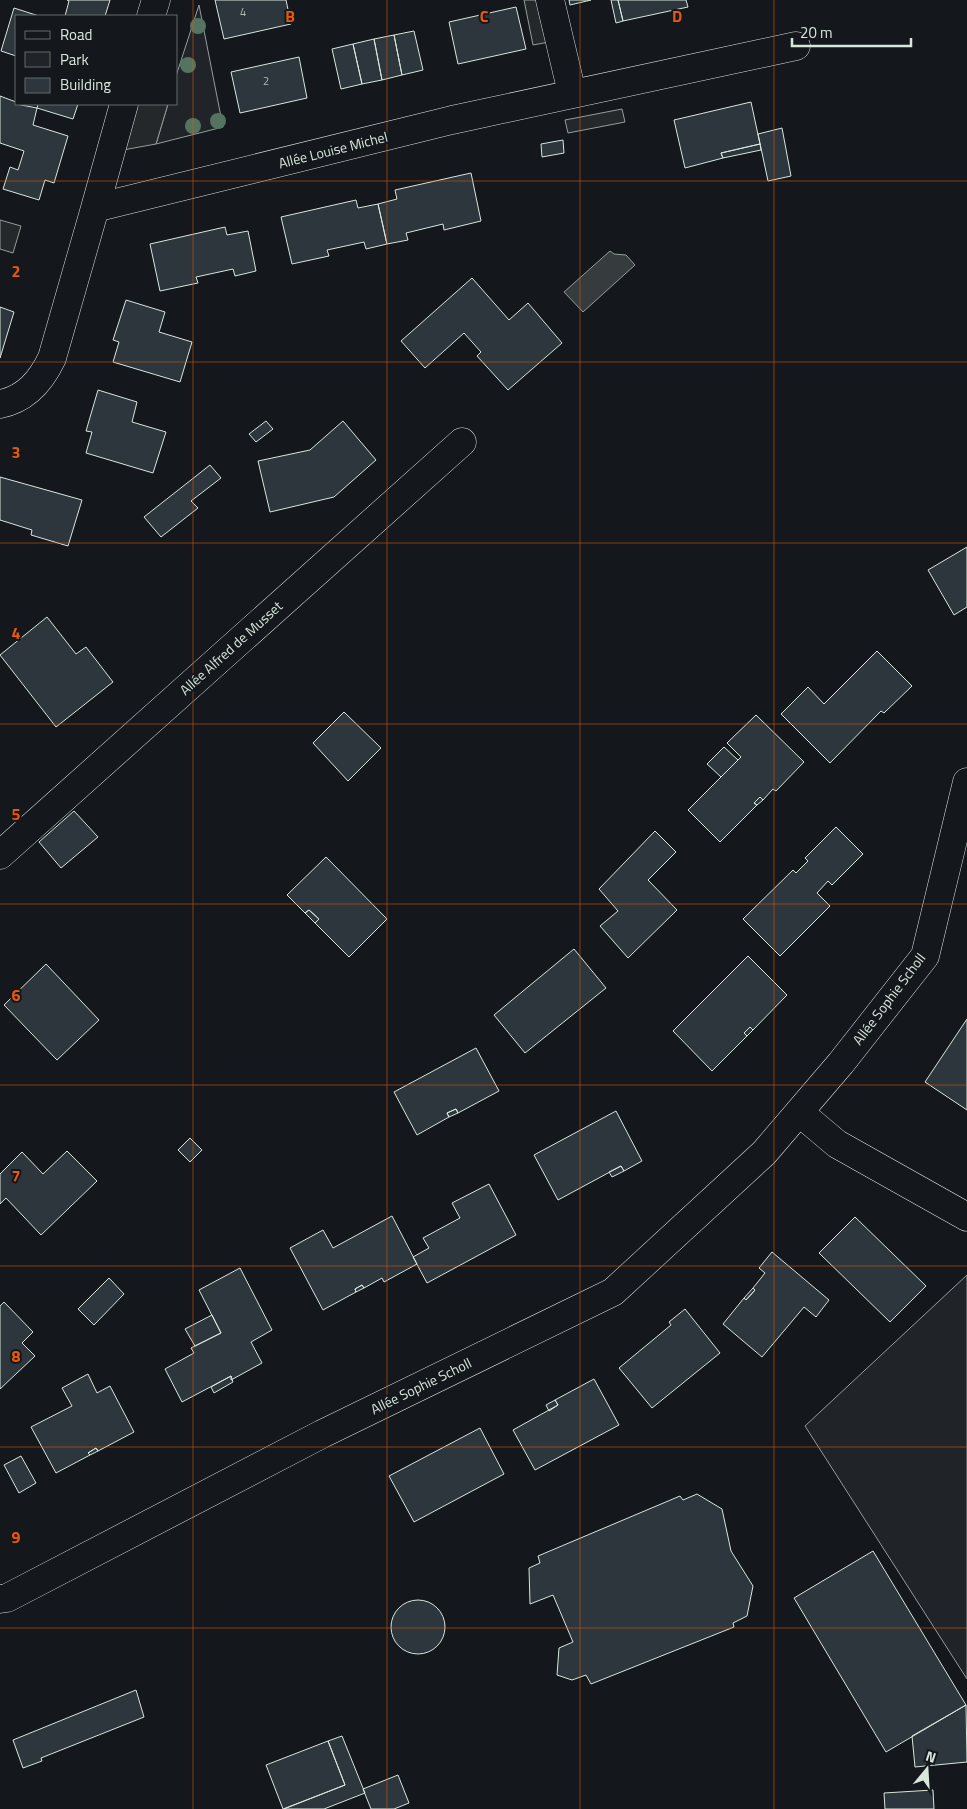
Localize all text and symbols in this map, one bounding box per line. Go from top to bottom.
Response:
house number: 4 [240,4,246,20]
text: B [285,4,295,28]
text: C [480,4,489,28]
text: D [672,4,682,28]
legend [15,15,178,105]
scale bar [792,15,911,47]
text: 20 m [800,21,833,44]
text: Road [60,23,92,46]
text: Park [60,48,89,71]
text: Building [60,73,111,96]
house number: 2 [263,73,269,89]
street label: Allée Louise Michel [276,126,390,173]
text: 2 [12,259,20,283]
text: 3 [12,440,20,464]
street label: Allée Alfred de Musset [175,596,287,700]
text: 4 [12,621,21,645]
text: 5 [12,802,21,826]
street label: Allée Sophie Scholl [847,948,930,1049]
text: 6 [12,983,21,1007]
text: 7 [12,1164,20,1188]
text: 8 [12,1344,21,1368]
street label: Allée Sophie Scholl [367,1352,475,1419]
text: 9 [12,1525,21,1549]
north arrow [902,1744,952,1794]
text: N [923,1745,939,1768]

